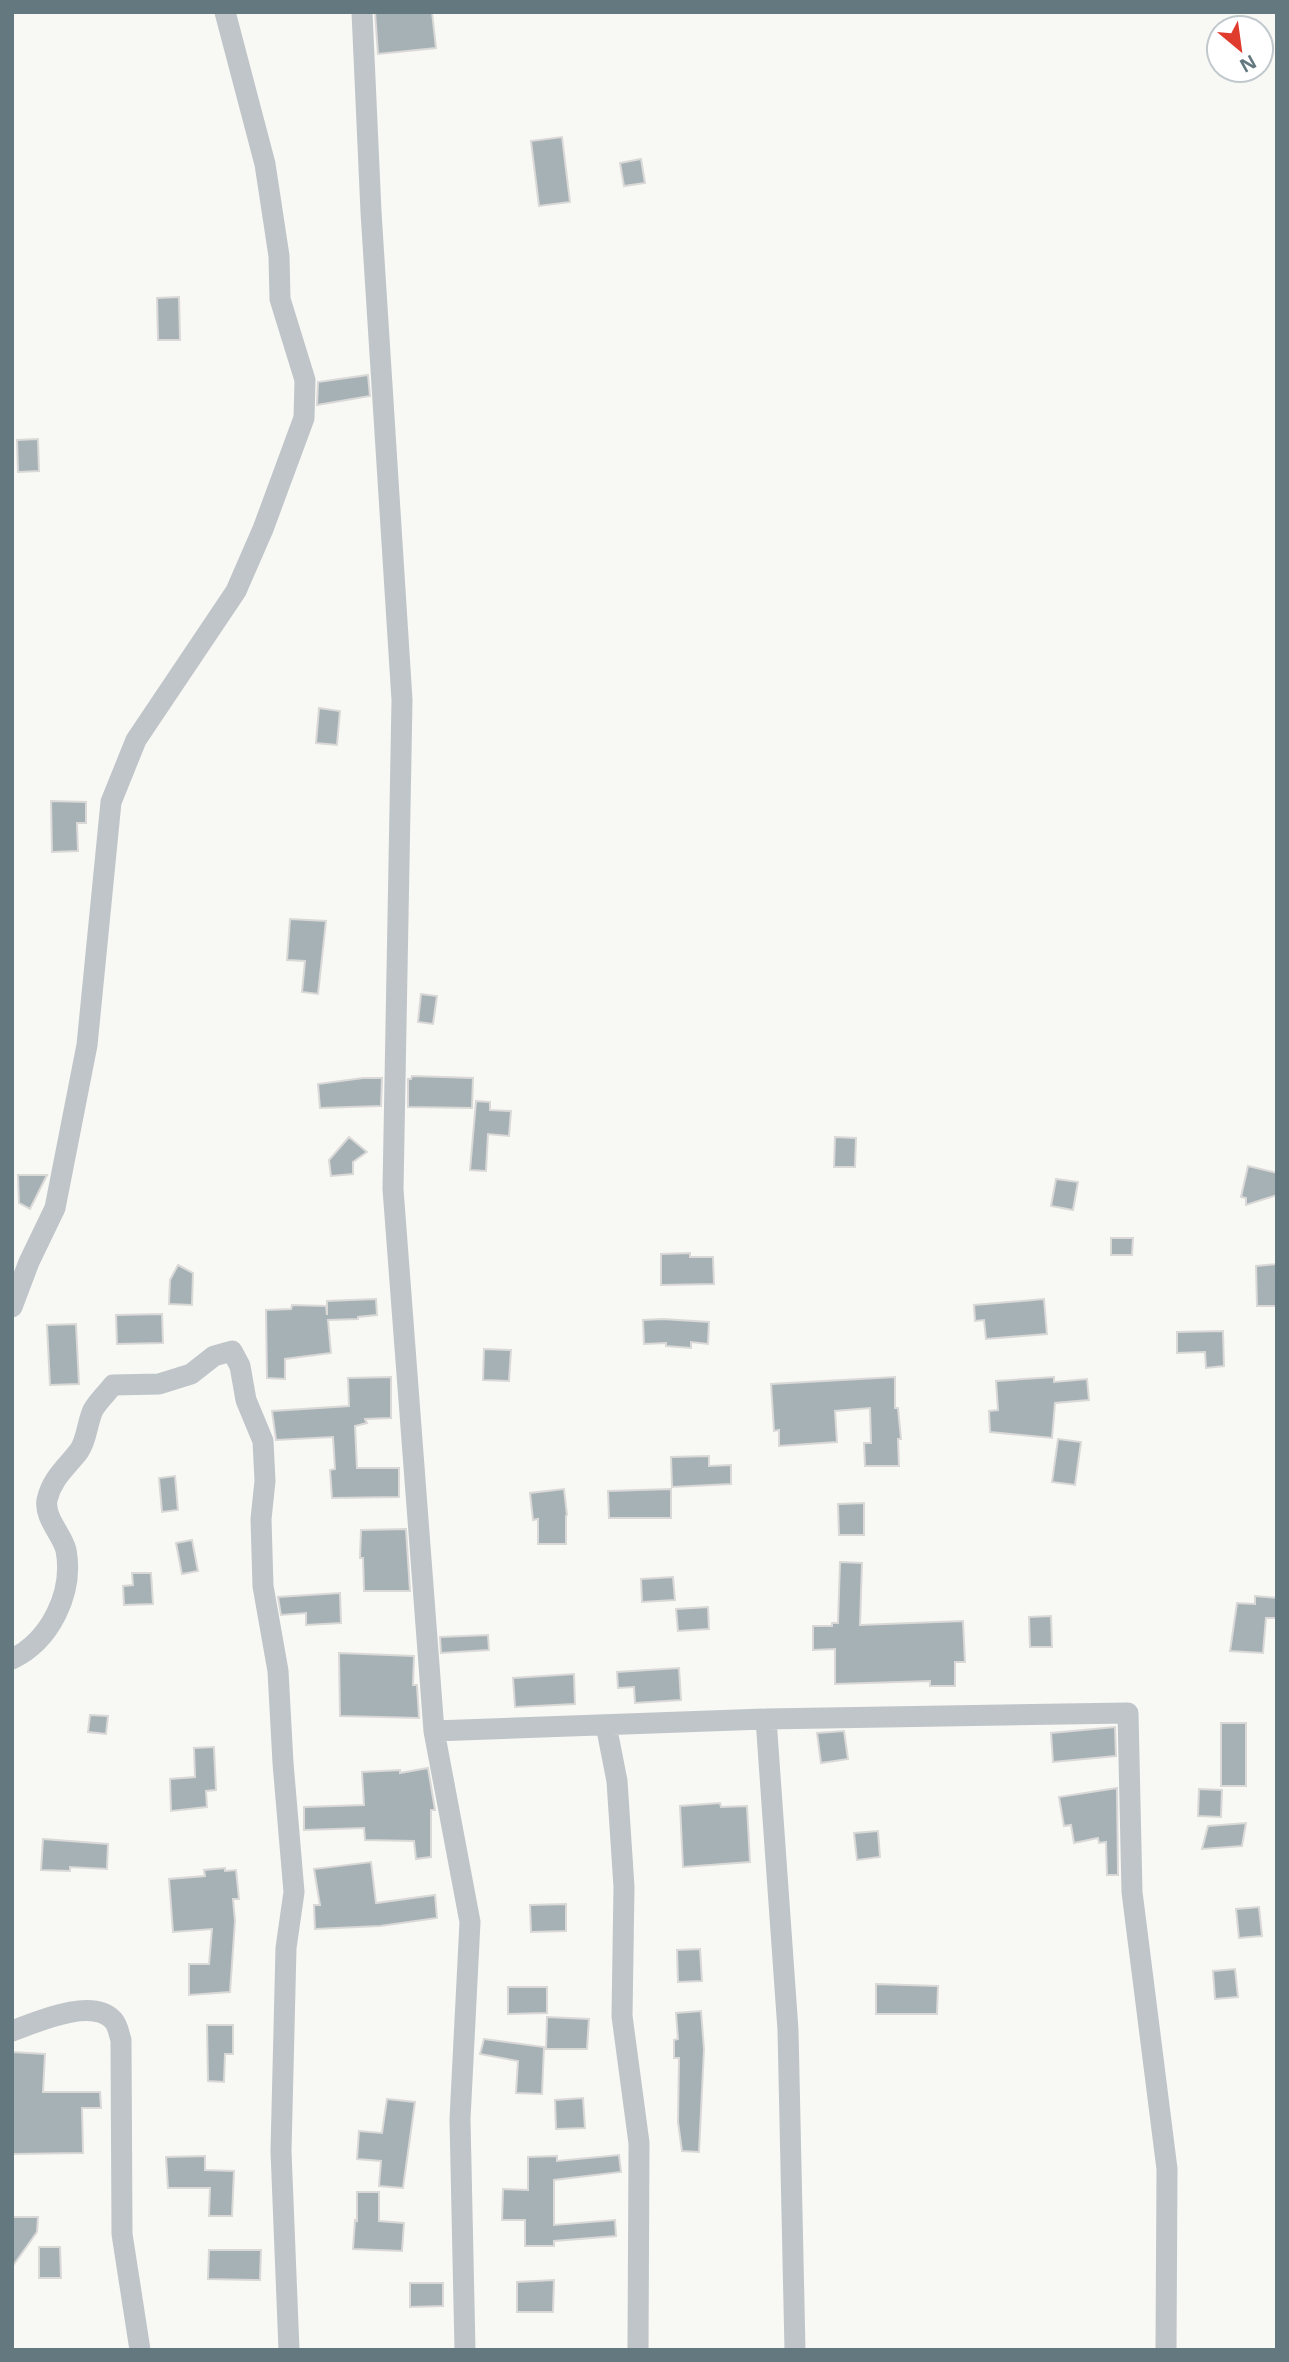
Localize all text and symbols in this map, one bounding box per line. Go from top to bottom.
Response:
north arrow [1205,14,1275,84]
text: N [1235,49,1261,79]

